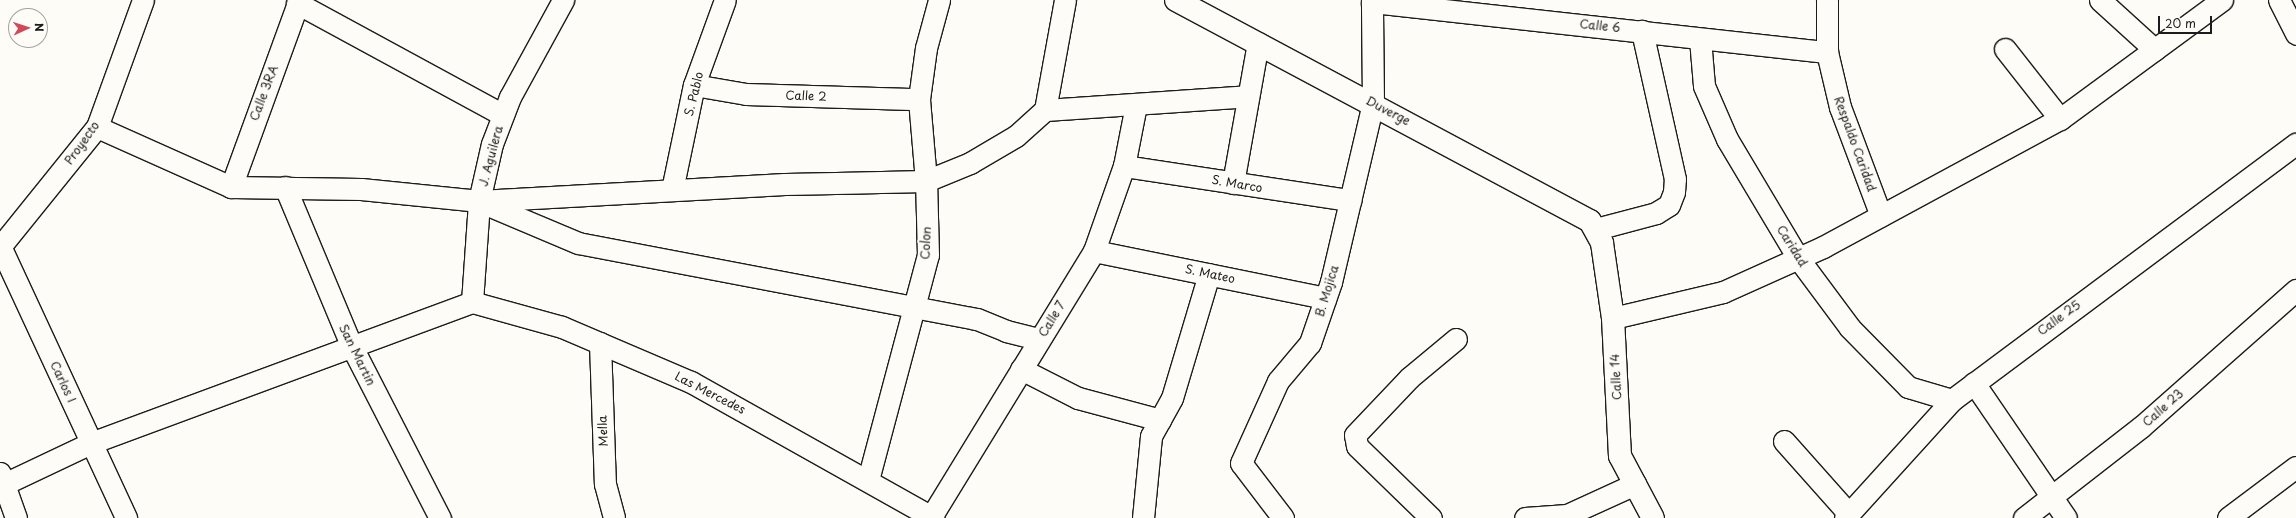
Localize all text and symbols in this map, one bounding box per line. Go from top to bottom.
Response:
north arrow [8,8,48,48]
scale bar [2160,8,2214,34]
text: 20 m [2165,14,2196,32]
street label: Calle 6 [1579,17,1621,35]
text: N [31,23,48,32]
street label: Calle 3RA [247,63,281,123]
street label: S. Pablo [682,70,706,118]
street label: Calle 2 [785,88,827,104]
street label: Duverge [1363,93,1413,129]
street label: Respaldo Caridad [1831,94,1879,194]
street label: Proyecto [62,119,102,167]
street label: J. Aguilera [476,124,506,188]
street label: S. Marco [1210,172,1264,196]
street label: Caridad [1774,223,1810,269]
street label: Colon [918,226,934,260]
street label: S. Mateo [1184,262,1236,286]
street label: B. Mojica [1312,263,1342,319]
street label: Calle 7 [1035,298,1069,340]
street label: Calle 25 [2035,298,2083,338]
street label: San Martin [336,322,378,388]
street label: Calle 14 [1608,353,1624,401]
street label: Carlos I [47,359,79,405]
street label: Las Mercedes [672,369,748,417]
street label: Calle 23 [2140,386,2186,430]
street label: Mella [595,415,611,447]

